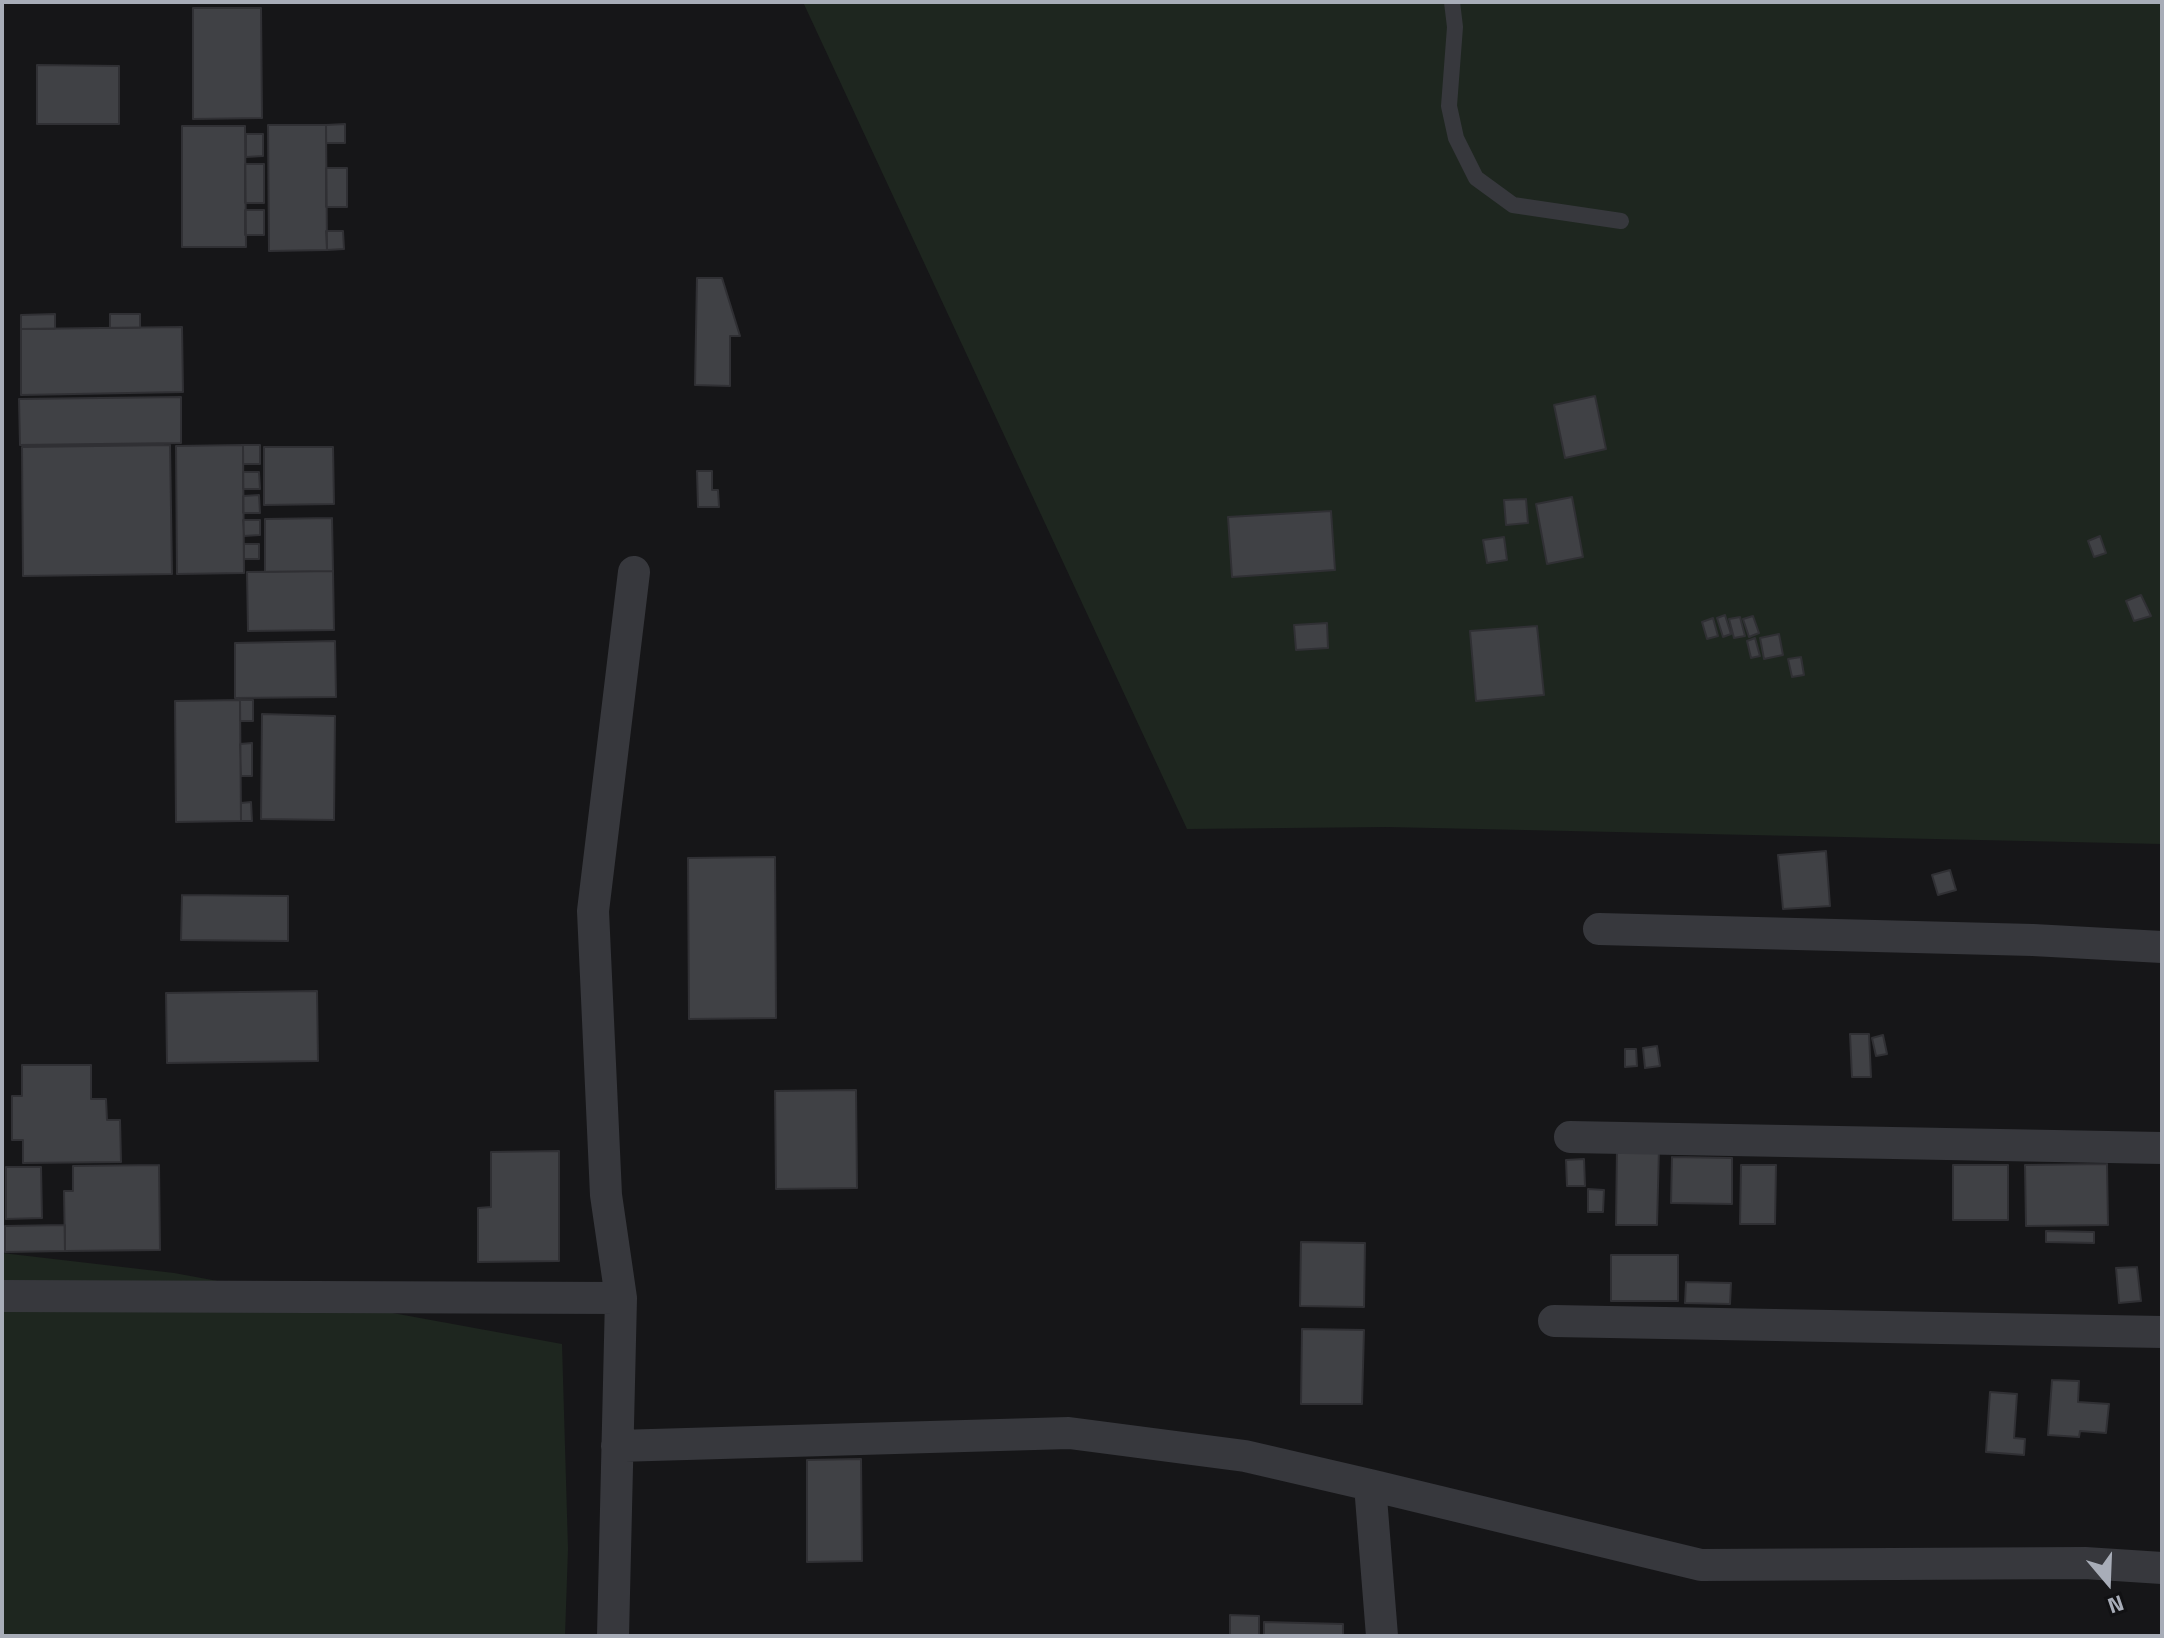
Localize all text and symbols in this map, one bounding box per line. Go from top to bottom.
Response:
north arrow [2068,1542,2148,1622]
text: N [2103,1586,2129,1623]

